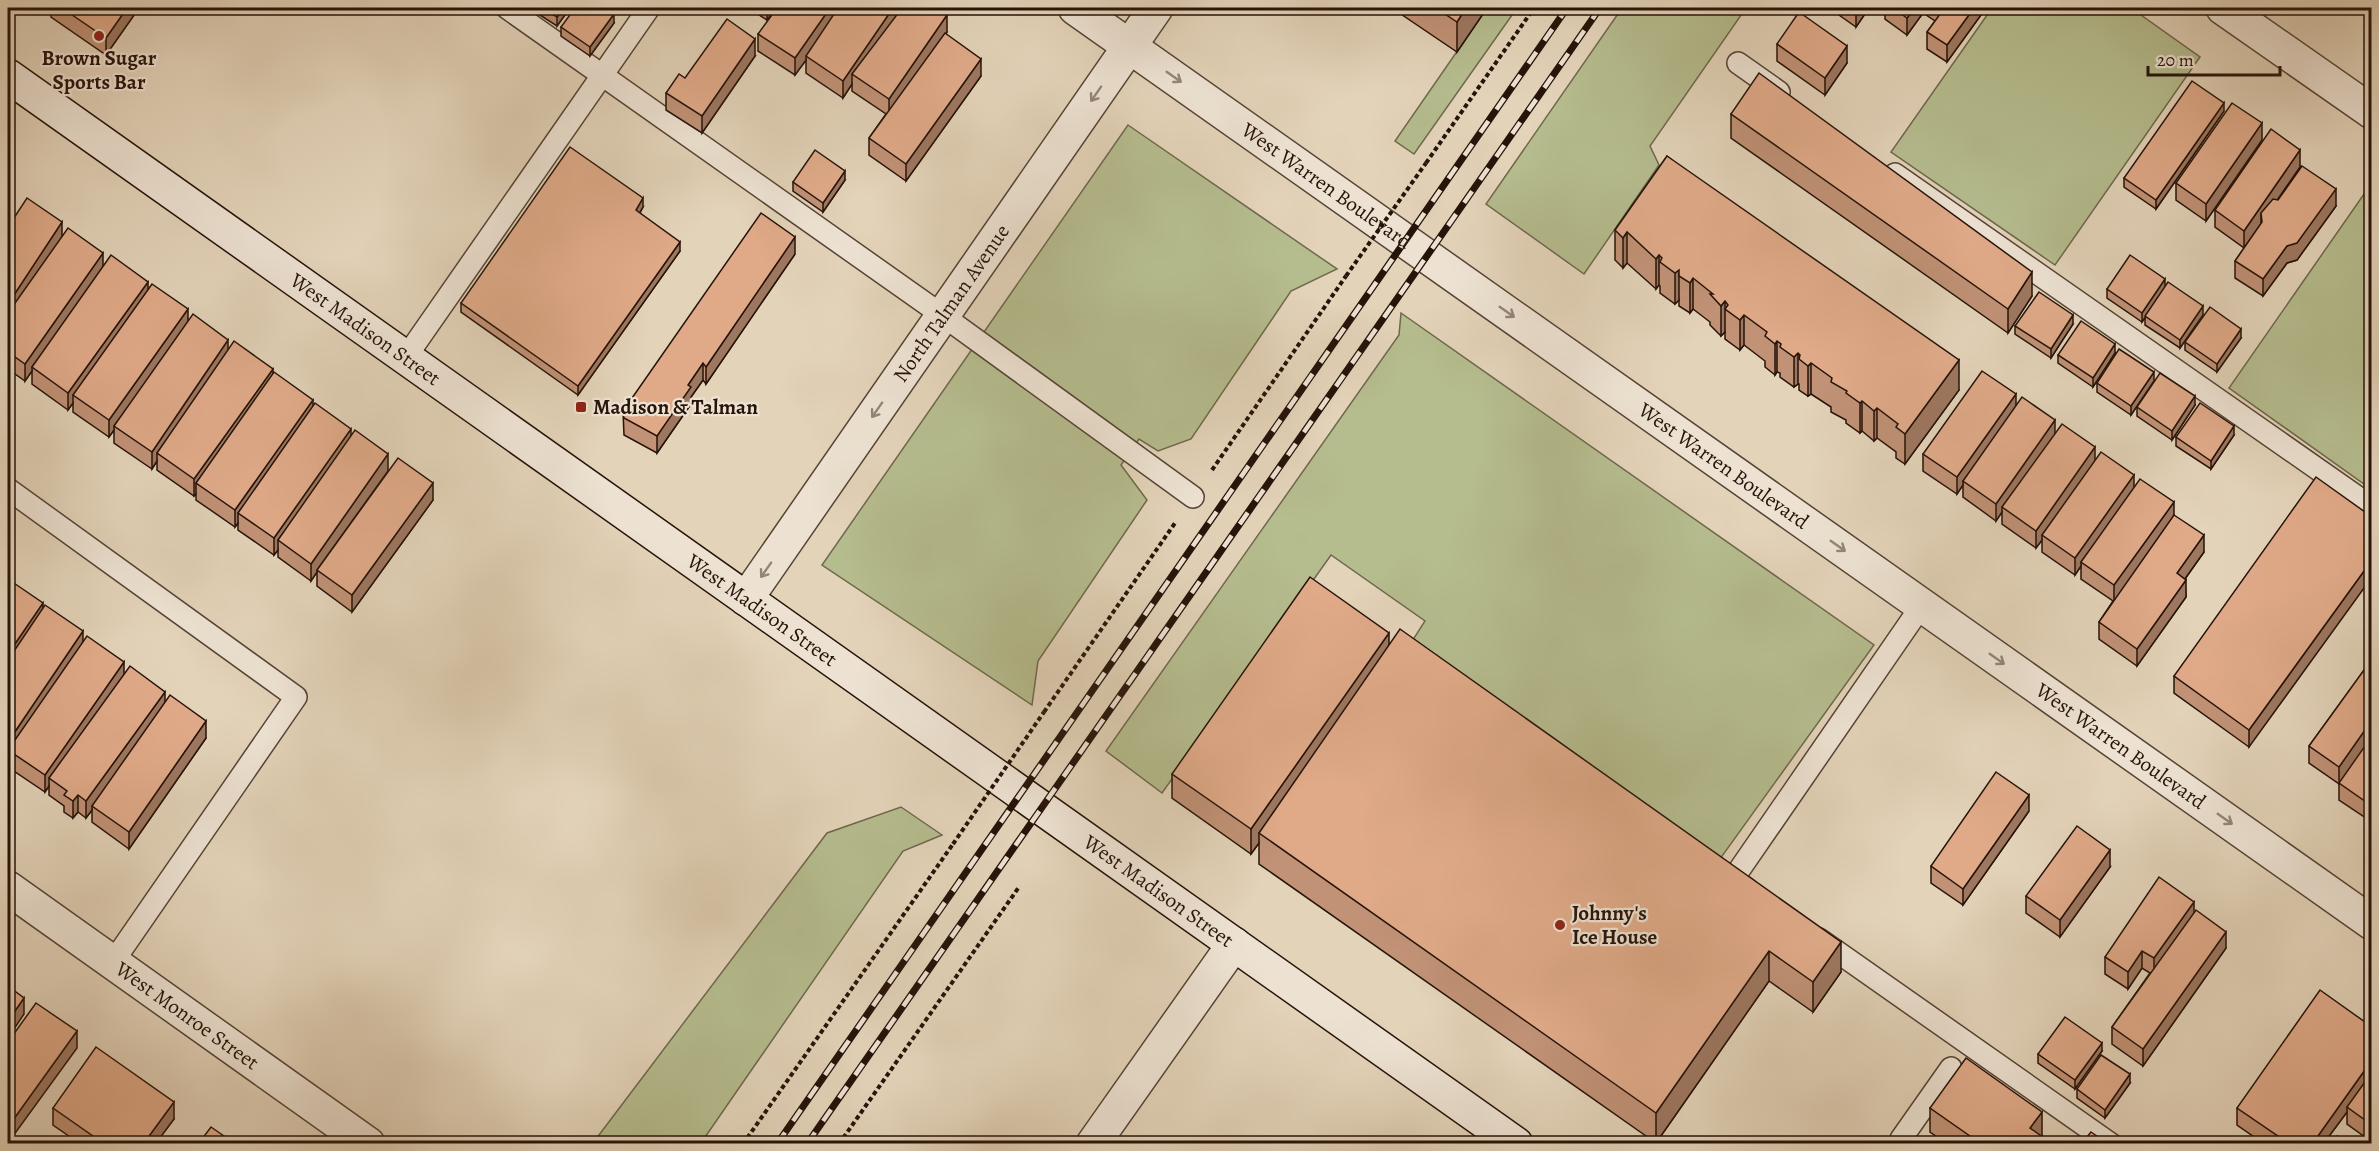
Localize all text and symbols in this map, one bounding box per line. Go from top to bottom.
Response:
marker: Brown Sugar Sports Bar [92,29,106,43]
scale bar [2148,39,2280,77]
place label: Brown Sugar Sports Bar [42,44,157,96]
text: 20 m [2157,48,2194,72]
one-way arrow [1165,71,1182,83]
one-way arrow [1090,85,1102,102]
street label: West Warren Boulevard [1235,115,1418,256]
street label: North Talman Avenue [887,219,1016,388]
street label: West Madison Street [284,266,446,392]
one-way arrow [1498,306,1515,318]
place label: Madison & Talman [593,393,758,421]
street label: West Warren Boulevard [1632,395,1815,536]
marker: Madison & Talman [574,400,588,414]
one-way arrow [871,401,883,417]
one-way arrow [1829,540,1845,552]
street label: West Madison Street [681,547,843,673]
one-way arrow [760,561,772,577]
one-way arrow [1988,653,2005,665]
street label: West Warren Boulevard [2029,676,2212,816]
one-way arrow [2216,813,2233,825]
street label: West Madison Street [1077,828,1239,954]
place label: Johnny's Ice House [1572,899,1657,951]
marker: Johnny's Ice House [1553,918,1567,932]
street label: West Monroe Street [109,954,265,1076]

